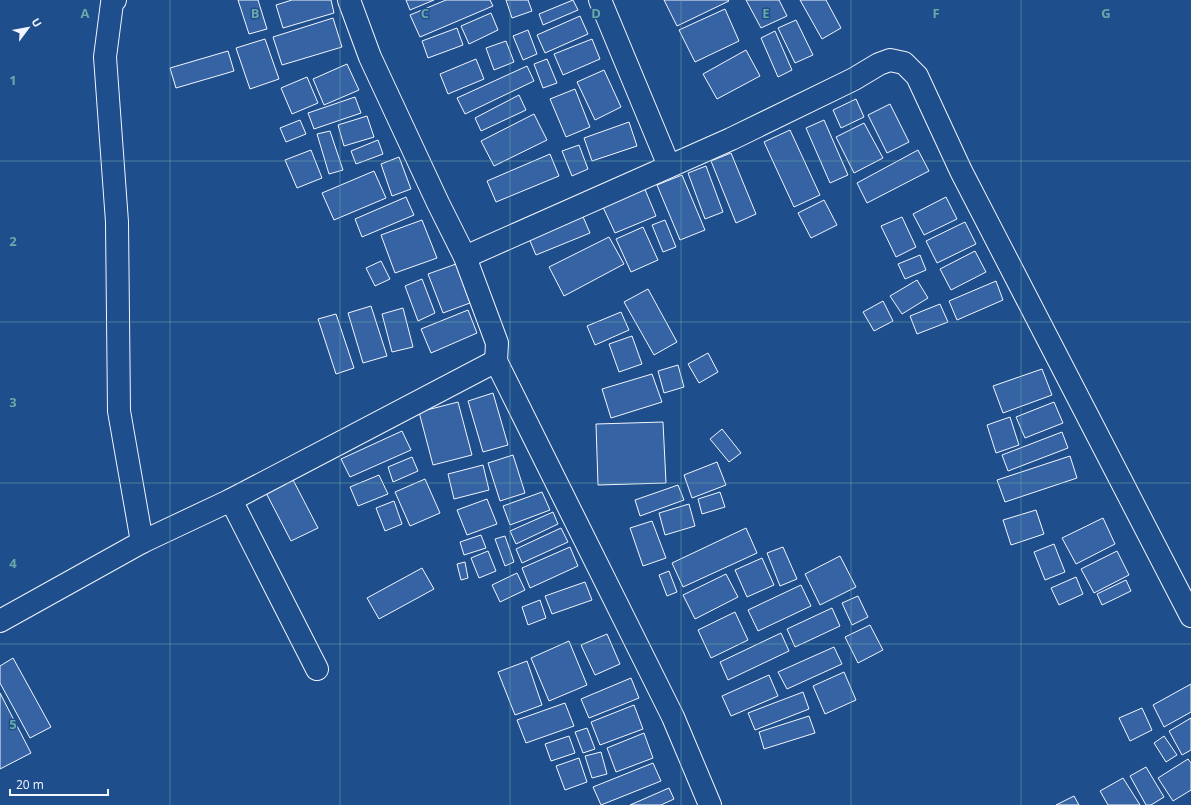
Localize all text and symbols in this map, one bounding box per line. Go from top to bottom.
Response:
text: A [81,4,90,22]
text: B [251,4,260,22]
text: C [421,4,429,22]
text: D [591,4,601,22]
text: E [762,4,770,22]
text: F [932,4,940,22]
text: G [1101,4,1111,22]
north arrow [8,8,48,48]
text: U [28,15,45,30]
text: 1 [9,71,17,89]
text: 2 [9,232,17,250]
text: 3 [9,393,17,411]
text: 4 [9,554,17,572]
text: 5 [9,715,17,733]
scale bar [10,771,108,797]
text: 20 m [16,776,44,793]

